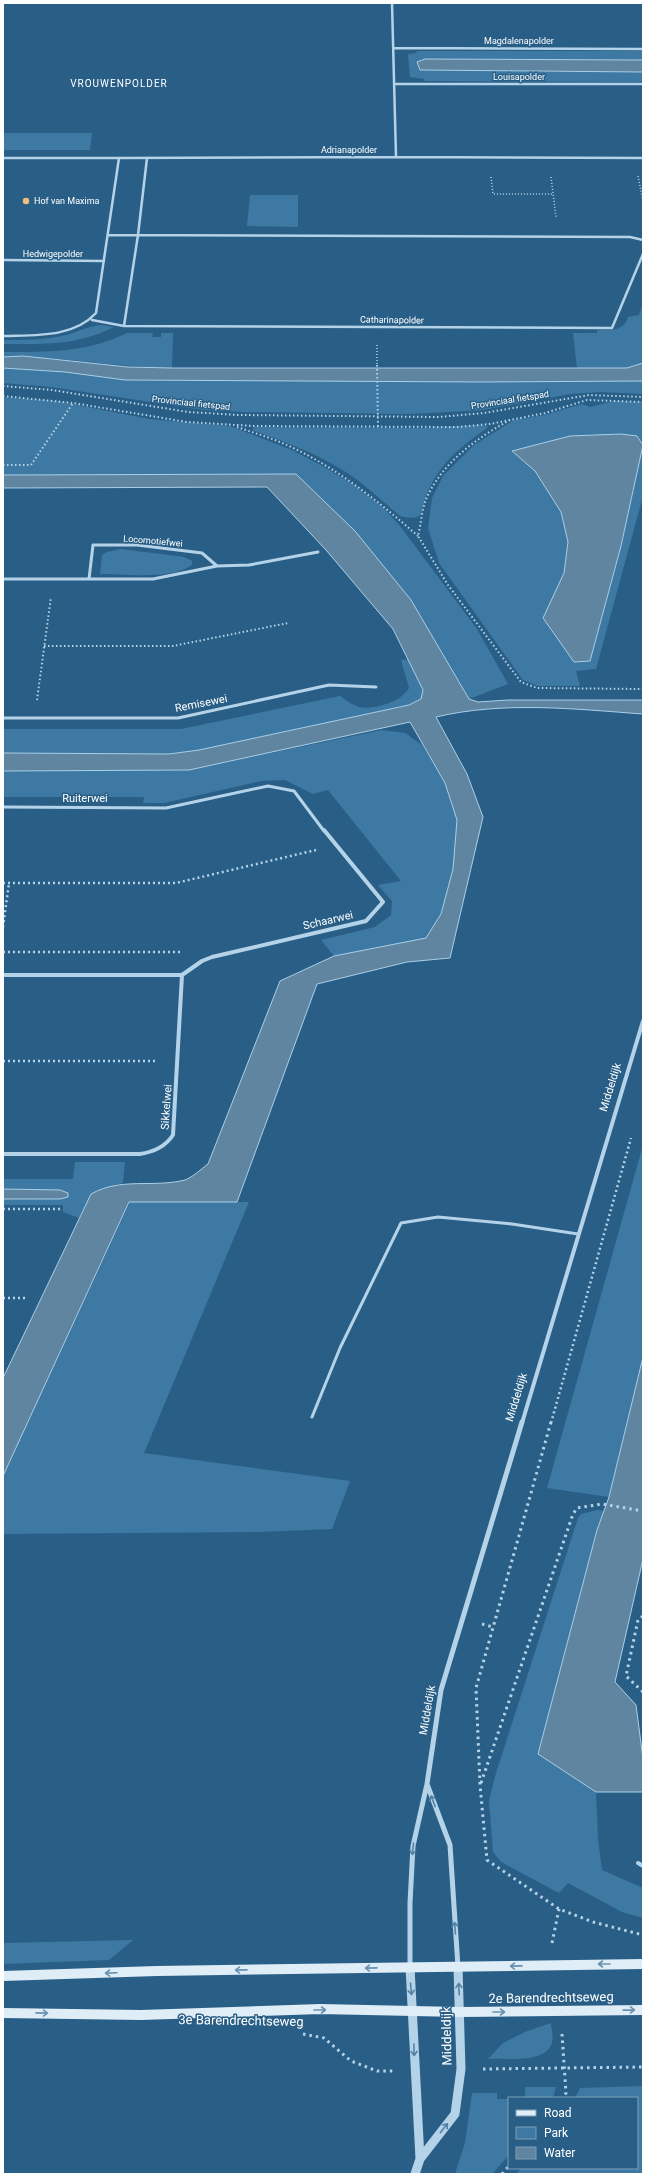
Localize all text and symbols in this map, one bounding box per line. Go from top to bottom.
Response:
street label: Magdalenapolder [484,36,554,46]
street label: Louisapolder [493,72,545,82]
district label: VROUWENPOLDER [70,78,168,89]
street label: Adrianapolder [321,145,377,155]
marker: Hof van Maxima [21,196,31,206]
place label: Hof van Maxima [34,196,100,206]
street label: Hedwigepolder [23,249,83,259]
street label: Catharinapolder [360,314,424,326]
street label: Provinciaal fietspad [470,389,550,411]
street label: Provinciaal fietspad [151,394,231,412]
street label: Locomotiefwei [123,533,183,549]
street label: Remisewei [174,692,228,715]
street label: Ruiterwei [62,792,108,805]
street label: Schaarwei [302,908,354,933]
street label: Middeldijk [597,1061,624,1113]
street label: Sikkelwei [158,1084,175,1130]
street label: Middeldijk [503,1371,530,1423]
street label: Middeldijk [417,1684,438,1736]
one-way arrow [429,1795,437,1807]
one-way arrow [409,1842,416,1855]
one-way arrow [452,1922,459,1935]
one-way arrow [598,1960,611,1968]
one-way arrow [510,1962,523,1969]
one-way arrow [365,1964,378,1972]
one-way arrow [235,1966,248,1974]
one-way arrow [105,1969,118,1976]
one-way arrow [408,1982,415,1995]
one-way arrow [455,1983,463,1996]
street label: 2e Barendrechtseweg [488,1989,614,2006]
one-way arrow [313,2006,326,2014]
street label: Middeldijk [438,2006,455,2066]
one-way arrow [622,2007,635,2014]
one-way arrow [492,2008,505,2016]
one-way arrow [35,2009,48,2017]
street label: 3e Barendrechtseweg [178,2012,304,2029]
one-way arrow [410,2043,418,2056]
legend [508,2097,638,2169]
text: Road [544,2106,572,2120]
one-way arrow [440,2123,448,2134]
text: Park [544,2126,569,2140]
text: Water [544,2146,575,2160]

